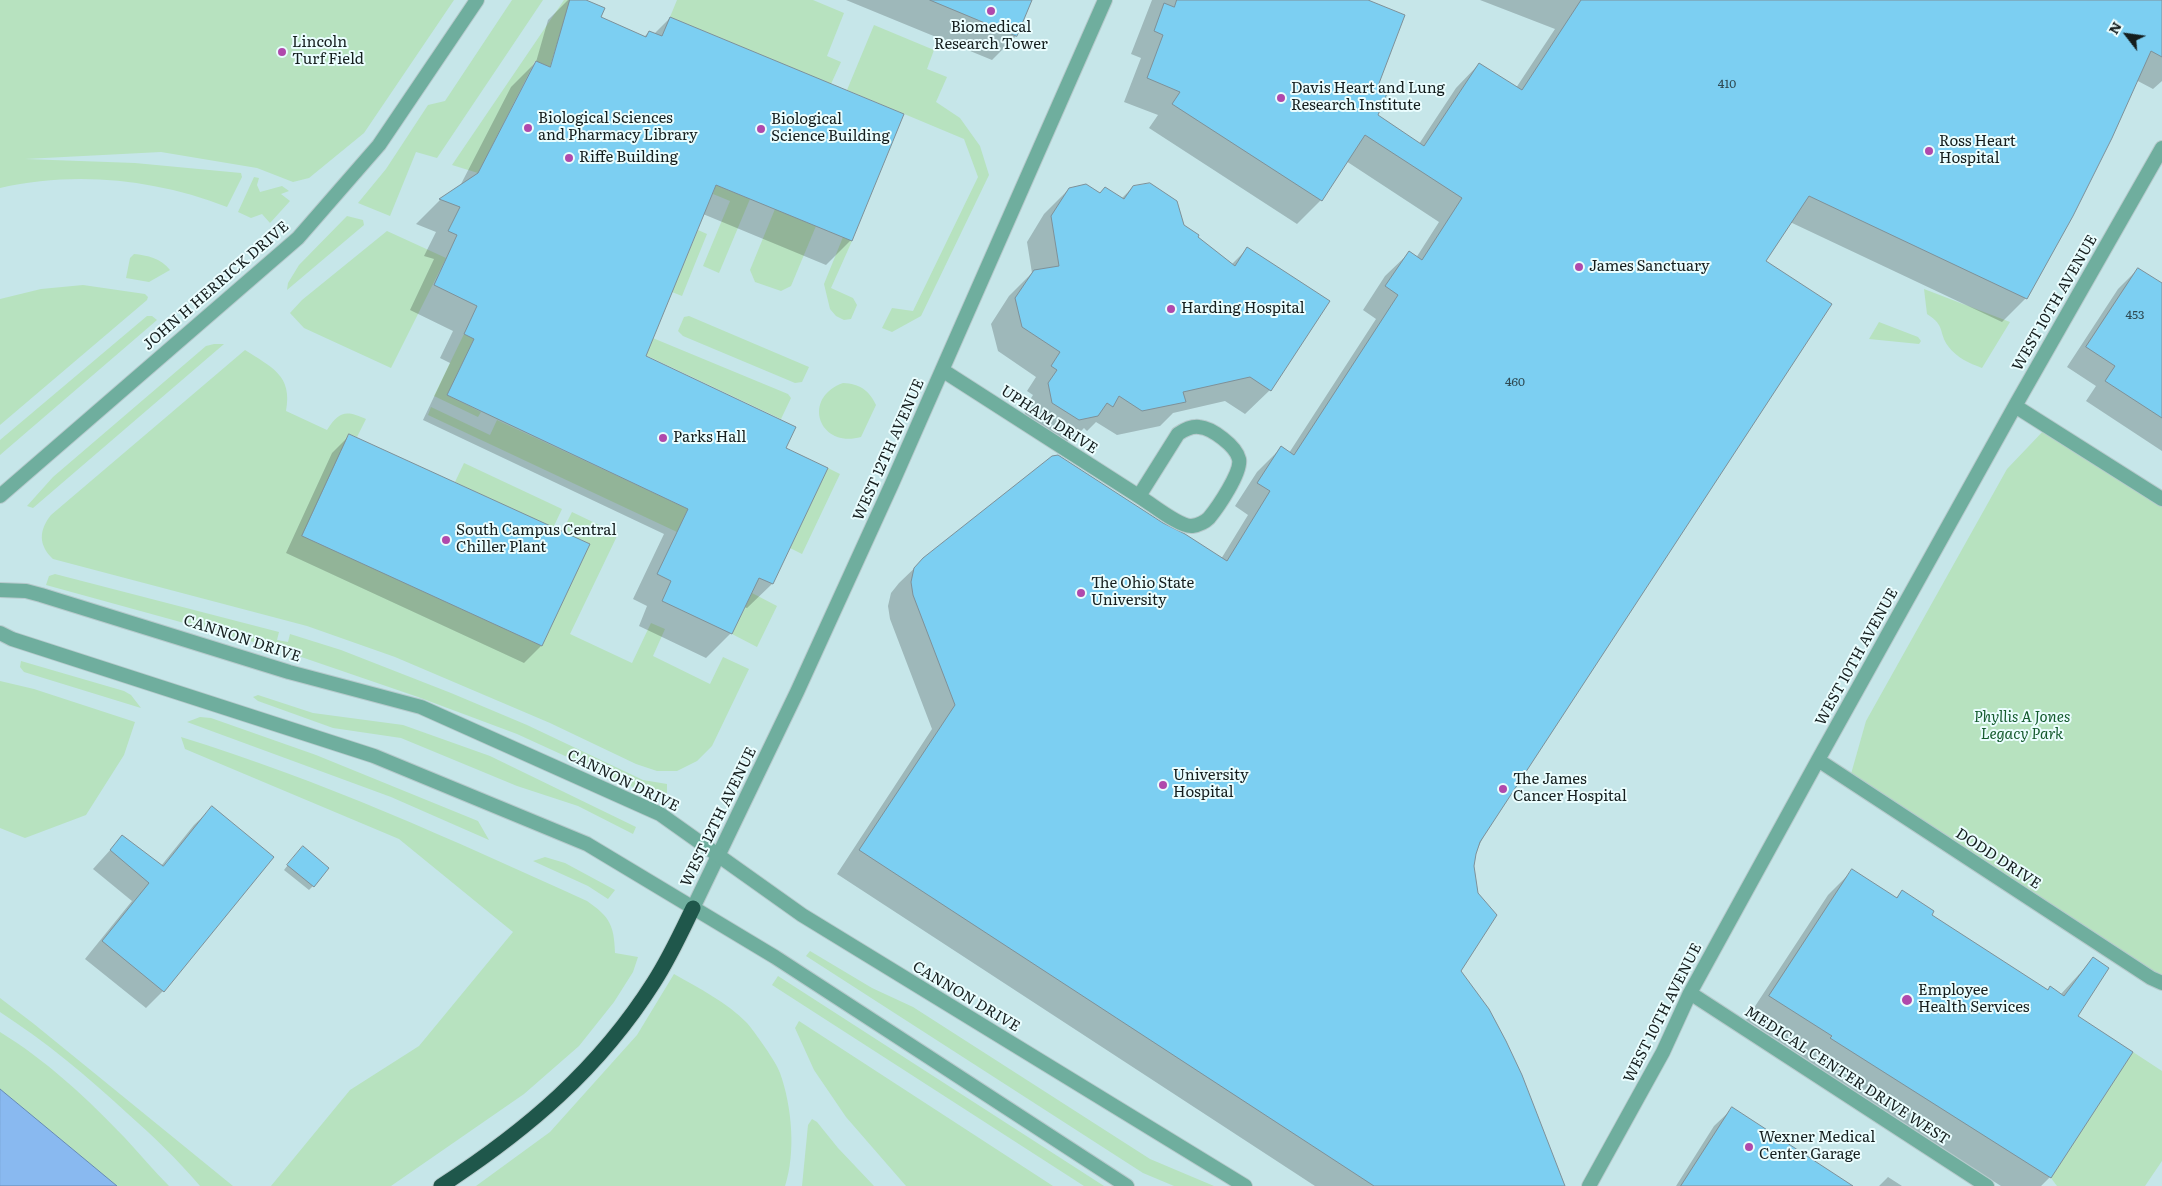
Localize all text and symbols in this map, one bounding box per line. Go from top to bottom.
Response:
marker: Biomedical Research Tower [985,5,997,17]
north arrow [2102,10,2152,60]
text: N [2102,17,2126,38]
place label: Biomedical Research Tower [934,19,1048,54]
place label: Lincoln Turf Field [292,34,364,69]
marker: Lincoln Turf Field [276,46,288,58]
house number: 410 [1718,77,1736,91]
place label: Davis Heart and Lung Research Institute [1291,80,1445,115]
marker: Davis Heart and Lung Research Institute [1275,92,1287,104]
place label: Biological Sciences and Pharmacy Library [538,110,698,145]
place label: Biological Science Building [771,111,890,146]
marker: Biological Sciences and Pharmacy Library [522,122,534,134]
marker: Biological Science Building [755,123,767,135]
place label: Ross Heart Hospital [1939,133,2016,168]
marker: Ross Heart Hospital [1923,145,1935,157]
place label: Riffe Building [579,149,678,167]
marker: Riffe Building [563,152,575,164]
street label: JOHN H HERRICK DRIVE [139,218,293,354]
street label: WEST 10TH AVENUE [2009,232,2101,374]
place label: James Sanctuary [1589,258,1710,276]
marker: James Sanctuary [1573,261,1585,273]
place label: Harding Hospital [1181,300,1305,318]
marker: Harding Hospital [1165,303,1177,315]
house number: 453 [2125,308,2145,322]
house number: 460 [1505,375,1525,389]
street label: WEST 12TH AVENUE [850,376,928,524]
street label: UPHAM DRIVE [997,382,1101,458]
place label: Parks Hall [673,429,746,447]
marker: Parks Hall [657,432,669,444]
place label: South Campus Central Chiller Plant [456,522,616,557]
marker: South Campus Central Chiller Plant [440,534,452,546]
place label: The Ohio State University [1091,575,1194,610]
street label: WEST 10TH AVENUE [1812,585,1902,729]
marker: The Ohio State University [1075,587,1087,599]
street label: CANNON DRIVE [181,612,303,666]
park label: Phyllis A Jones Legacy Park [1974,709,2070,744]
street label: WEST 12TH AVENUE [677,744,761,890]
street label: CANNON DRIVE [564,746,682,816]
place label: University Hospital [1173,767,1249,802]
place label: The James Cancer Hospital [1513,771,1627,806]
marker: University Hospital [1157,779,1169,791]
marker: The James Cancer Hospital [1497,783,1509,795]
street label: DODD DRIVE [1952,825,2044,893]
street label: WEST 10TH AVENUE [1620,940,1706,1086]
street label: CANNON DRIVE [909,958,1023,1036]
place label: Employee Health Services [1918,982,2029,1017]
marker: Employee Health Services [1900,993,1914,1007]
street label: MEDICAL CENTER DRIVE WEST [1741,1003,1953,1149]
place label: Wexner Medical Center Garage [1759,1129,1875,1164]
marker: Wexner Medical Center Garage [1743,1141,1755,1153]

